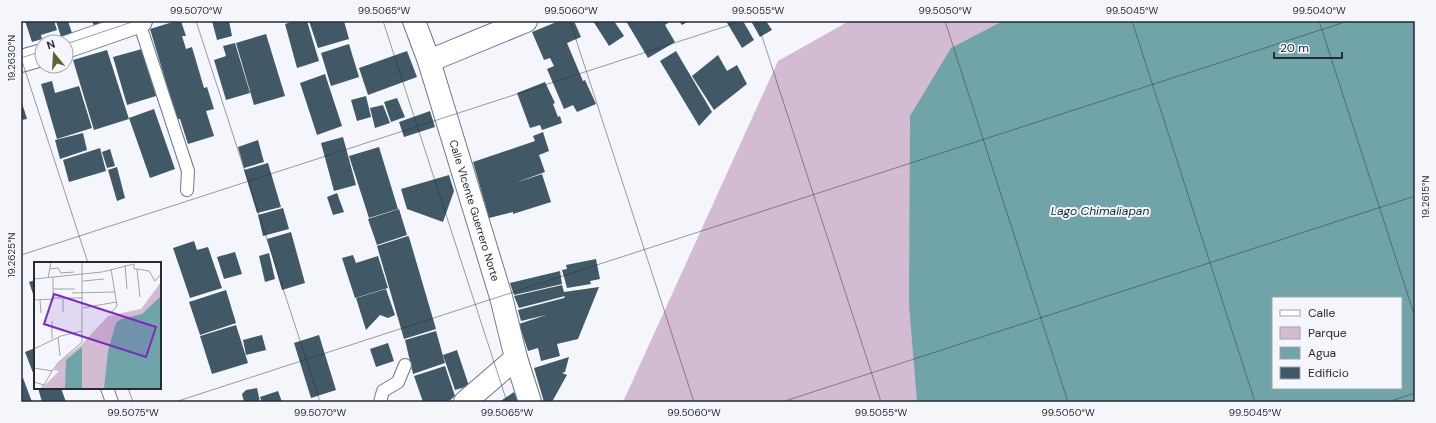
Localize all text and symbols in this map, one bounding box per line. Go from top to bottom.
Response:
text: 99.5070°W [170,4,222,17]
text: 99.5065°W [358,4,411,17]
text: 99.5060°W [544,4,598,17]
text: 99.5055°W [732,4,785,17]
text: 99.5050°W [918,4,972,17]
text: 99.5045°W [1106,4,1159,17]
text: 99.5040°W [1292,4,1346,17]
north arrow [34,34,74,74]
scale bar [1274,34,1342,60]
text: 19.2630°N [5,35,18,81]
text: N [45,37,57,52]
text: 20 m [1280,40,1309,56]
street label: Calle VIcente Guerrero Norte [446,138,503,283]
text: 19.2615°N [1419,176,1432,218]
water label: Lago Chimaliapan [1051,203,1149,219]
text: 19.2625°N [5,232,18,278]
inset map [34,262,161,389]
legend [1272,297,1402,389]
text: Calle [1308,305,1335,321]
text: Parque [1308,325,1347,341]
text: Agua [1308,345,1336,361]
text: Edificio [1308,365,1349,381]
text: 99.5075°W [107,406,159,419]
text: 99.5070°W [294,406,346,419]
text: 99.5065°W [481,406,534,419]
text: 99.5060°W [667,406,721,419]
text: 99.5055°W [855,406,908,419]
text: 99.5050°W [1041,406,1095,419]
text: 99.5045°W [1229,406,1282,419]

